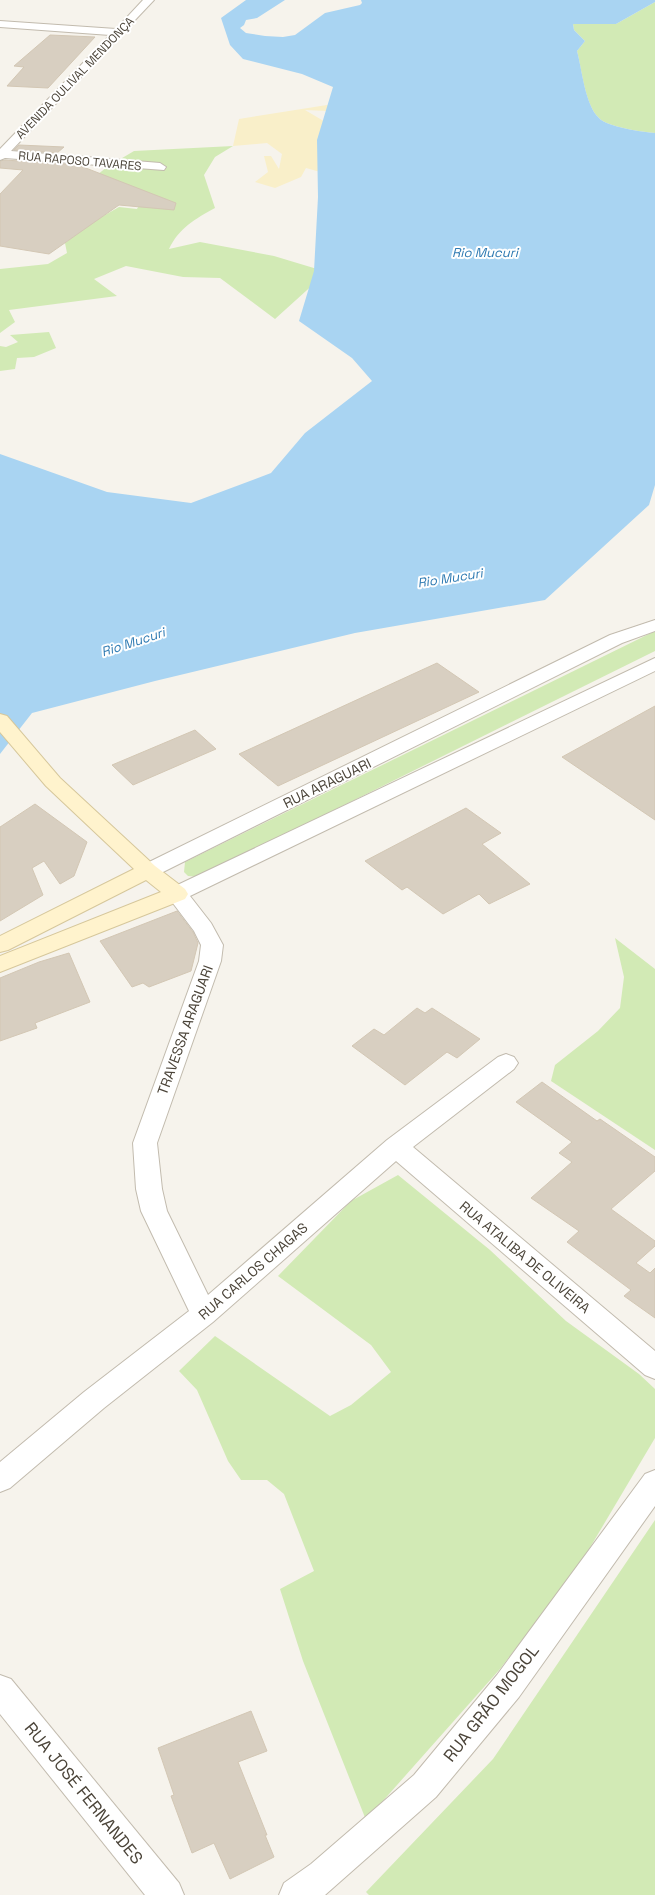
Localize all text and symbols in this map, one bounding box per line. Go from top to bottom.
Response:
street label: AVENIDA OULIVAL MENDONÇA [12,13,138,142]
street label: RUA RAPOSO TAVARES [18,148,142,174]
water label: Rio Mucuri [452,244,520,261]
water label: Rio Mucuri [416,564,486,592]
water label: Rio Mucuri [99,623,169,660]
street label: RUA ARAGUARI [280,754,374,812]
street label: TRAVESSA ARAGUARI [153,963,217,1097]
street label: RUA ATALIBA DE OLIVEIRA [456,1197,594,1317]
street label: RUA CARLOS CHAGAS [195,1219,311,1323]
street label: RUA GRÃO MOGOL [438,1640,544,1766]
street label: RUA JOSÉ FERNANDES [20,1718,148,1868]

